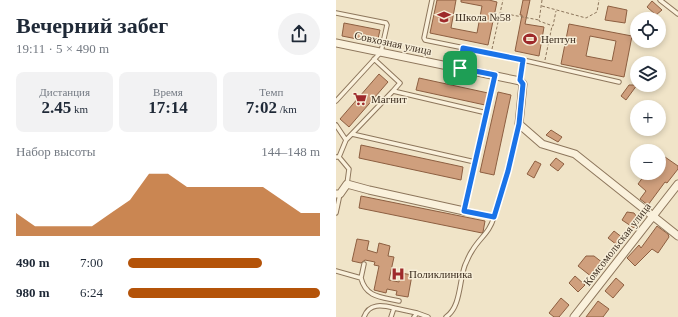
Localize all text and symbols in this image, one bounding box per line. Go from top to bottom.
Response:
school or university icon: Школа №58 [436,9,452,25]
place label: Школа №58 [455,11,511,23]
map controls [630,12,666,180]
button: locate [630,12,666,48]
text: Вечерний забег [16,13,168,38]
button: share [278,13,320,55]
street label: Совхозная улица [353,29,433,57]
sports icon: Нептун [522,31,538,47]
place label: Нептун [541,33,576,45]
text: 19:11 · 5 × 490 m [16,41,109,56]
pin [443,51,477,85]
button: layers [630,56,666,92]
icon: arrive [449,57,471,79]
text: Дистанция [39,86,90,98]
text: Время [153,86,183,98]
text: Темп [259,86,283,98]
supermarket icon: Магнит [352,91,368,107]
place label: Магнит [371,93,407,105]
text: 2.45 [41,98,71,117]
text: 17:14 [148,98,188,117]
text: 7:02 [246,98,277,117]
button: + [630,100,666,136]
text: km [71,103,88,115]
text: /km [277,103,297,115]
text: Набор высоты [16,144,95,159]
text: 144–148 m [261,144,320,159]
button: − [630,144,666,180]
street label: Комсомольская улица [581,200,653,288]
text: 490 m [16,255,50,270]
text: 7:00 [80,255,103,270]
hospital icon: Поликлиника [390,266,406,282]
place label: Поликлиника [409,268,472,280]
text: 980 m [16,285,50,300]
text: 6:24 [80,285,103,300]

